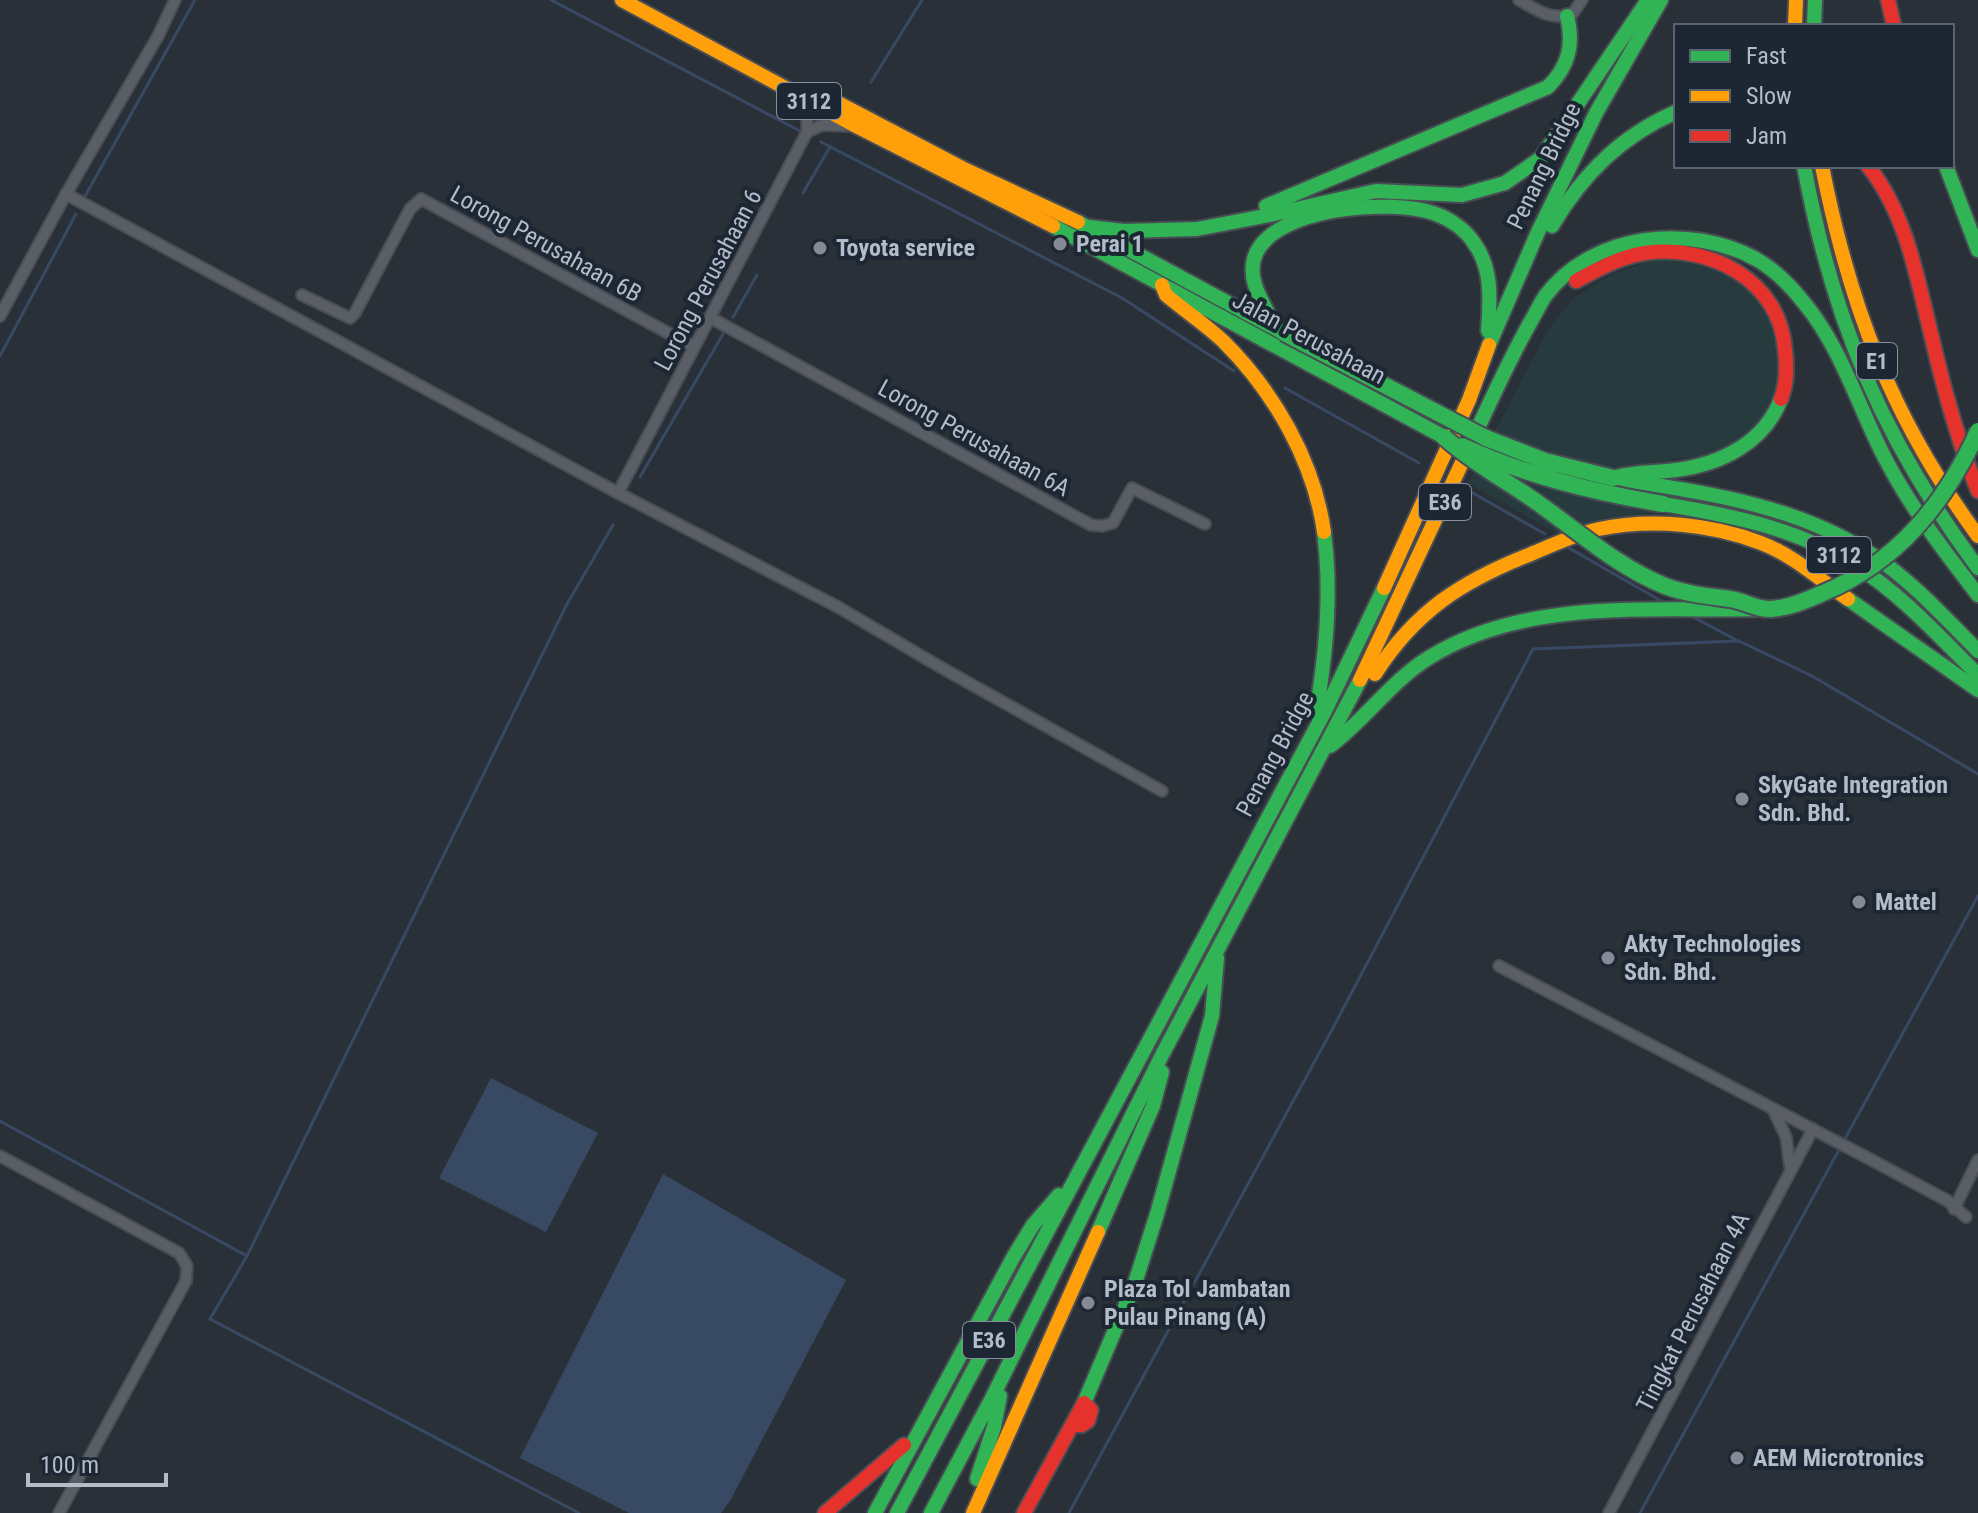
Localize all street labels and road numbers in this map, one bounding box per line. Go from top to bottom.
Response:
road number: 3112 [777,83,841,119]
street label: Penang Bridge [1501,98,1587,234]
street label: Lorong Perusahaan 6B [446,180,646,308]
street label: Lorong Perusahaan 6 [648,185,768,375]
street label: Jalan Perusahaan [1228,286,1390,390]
road number: E1 [1857,343,1897,379]
street label: Lorong Perusahaan 6A [873,374,1075,502]
road number: E36 [1419,484,1471,520]
road number: 3112 [1807,537,1871,573]
street label: Penang Bridge [1230,687,1320,821]
street label: Tingkat Perusahaan 4A [1631,1208,1755,1416]
road number: E36 [963,1322,1015,1358]

